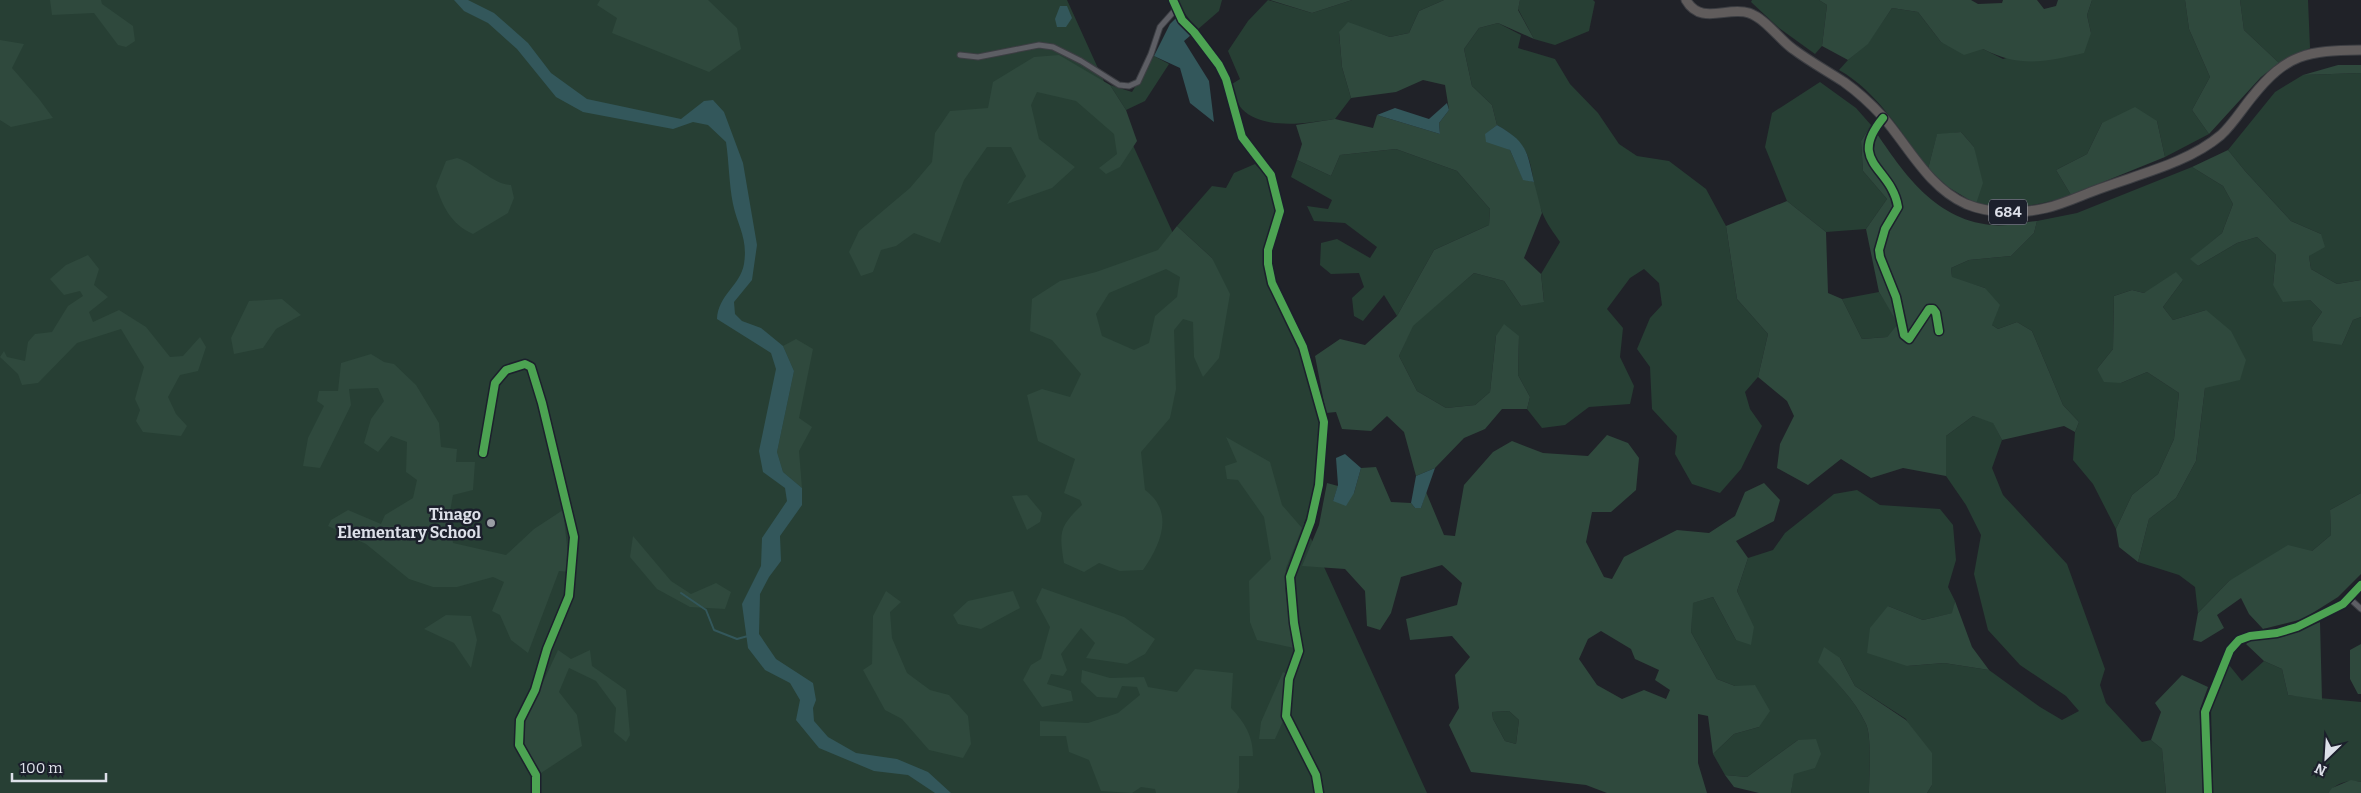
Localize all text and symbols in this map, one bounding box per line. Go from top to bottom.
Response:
road number: 684 [1989,200,2027,224]
place label: Tinago Elementary School [337,505,481,542]
marker: Tinago Elementary School [485,517,497,529]
north arrow [2301,733,2351,783]
scale bar [12,750,106,782]
text: 100 m [20,759,63,777]
text: N [2312,759,2329,779]

